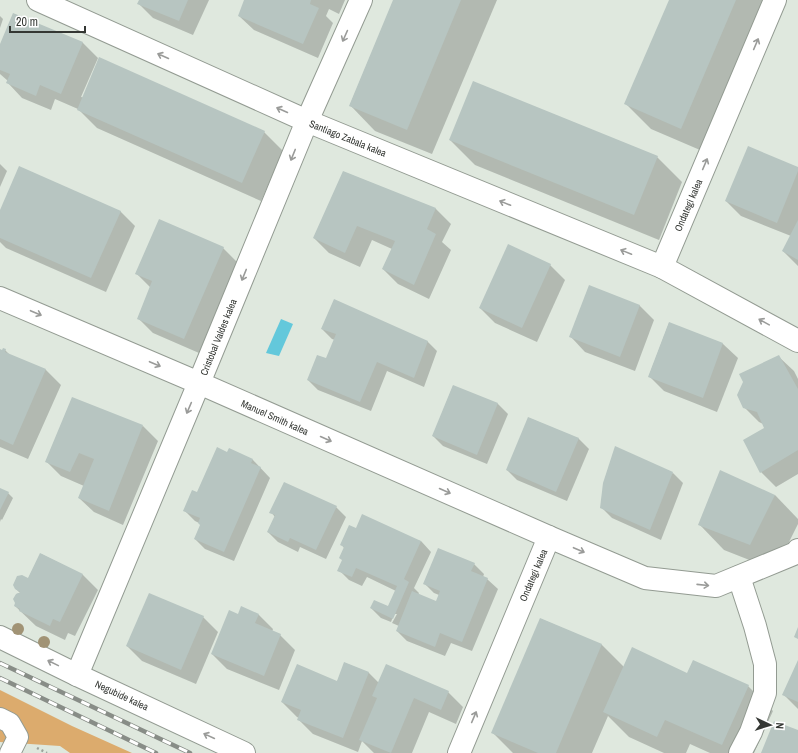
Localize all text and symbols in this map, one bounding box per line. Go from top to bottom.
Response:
scale bar [10,8,85,34]
text: 20 m [16,14,38,30]
one-way arrow [341,29,348,41]
one-way arrow [753,39,761,51]
one-way arrow [158,52,170,59]
one-way arrow [276,106,288,113]
street label: Santiago Zabala kalea [307,117,389,160]
one-way arrow [289,148,296,160]
one-way arrow [702,158,710,170]
street label: Ondategi kalea [672,177,705,233]
one-way arrow [500,198,512,206]
one-way arrow [620,248,632,255]
one-way arrow [239,268,247,280]
street label: Cristobal Valdes kalea [197,297,240,377]
one-way arrow [29,310,41,317]
one-way arrow [758,318,770,325]
one-way arrow [149,361,161,369]
street label: Manuel Smith kalea [239,397,311,438]
one-way arrow [185,402,192,414]
one-way arrow [319,436,331,443]
one-way arrow [438,488,450,495]
street label: Ondategi kalea [517,547,550,603]
one-way arrow [573,547,585,554]
one-way arrow [696,581,709,588]
one-way arrow [47,659,59,666]
street label: Negubide kalea [93,677,151,714]
north arrow [750,705,790,745]
one-way arrow [471,711,479,723]
text: N [773,722,787,729]
one-way arrow [203,732,215,739]

